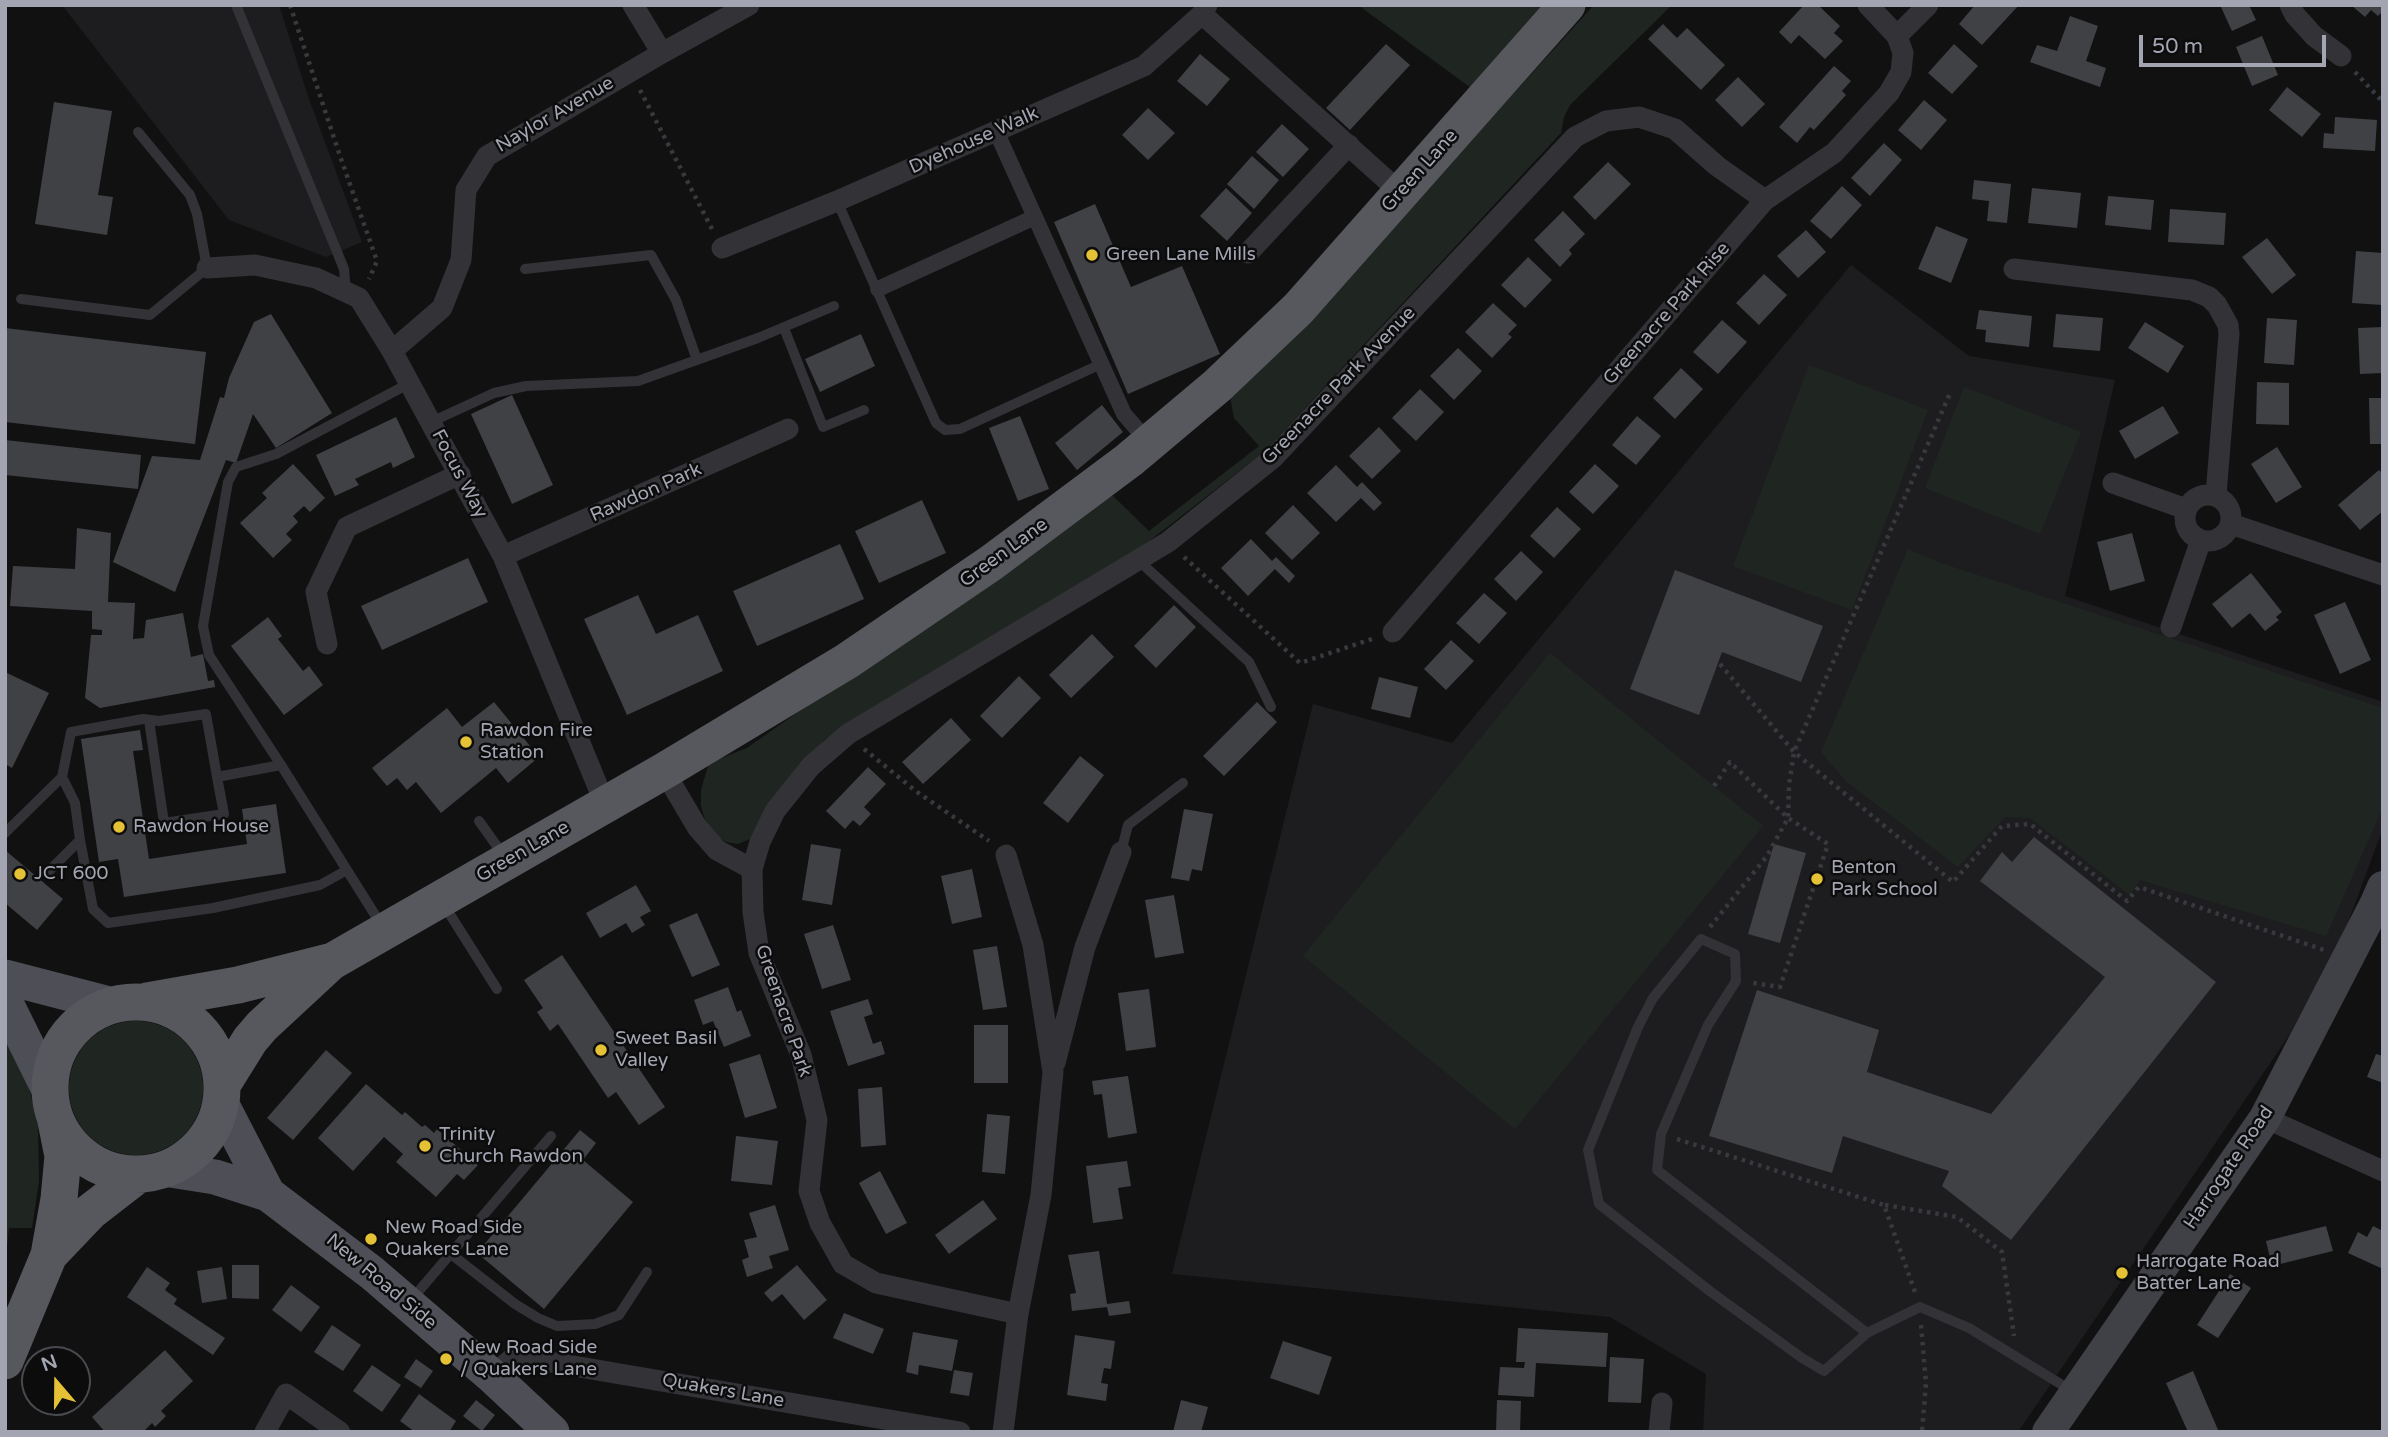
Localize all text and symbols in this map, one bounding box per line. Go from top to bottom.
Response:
scale bar [2143,21,2330,65]
text: 50 m [2152,34,2203,59]
street label: Naylor Avenue [492,72,618,158]
street label: Dyehouse Walk [906,102,1042,180]
street label: Green Lane [1377,125,1463,217]
street label: Greenacre Park Rise [1599,238,1735,390]
place label: Green Lane Mills [1106,244,1256,266]
marker: Green Lane Mills [1084,247,1100,263]
street label: Greenacre Park Avenue [1257,302,1421,470]
street label: Focus Way [426,426,492,522]
street label: Rawdon Park [587,458,705,528]
street label: Green Lane [955,513,1053,593]
place label: Rawdon Fire Station [480,720,593,764]
marker: Rawdon Fire Station [458,734,474,750]
place label: Rawdon House [133,816,269,838]
street label: Green Lane [473,816,573,888]
marker: Rawdon House [111,819,127,835]
place label: Benton Park School [1831,857,1938,901]
place label: JCT 600 [34,863,108,885]
marker: JCT 600 [12,866,28,882]
marker: Benton Park School [1809,871,1825,887]
street label: Greenacre Park [750,942,816,1080]
place label: Sweet Basil Valley [615,1028,717,1072]
marker: Sweet Basil Valley [593,1042,609,1058]
street label: Harrogate Road [2179,1102,2279,1234]
place label: Trinity Church Rawdon [439,1124,583,1168]
marker: Trinity Church Rawdon [417,1138,433,1154]
place label: New Road Side Quakers Lane [385,1217,522,1261]
street label: New Road Side [321,1229,441,1335]
marker: New Road Side Quakers Lane [363,1231,379,1247]
place label: Harrogate Road Batter Lane [2136,1251,2280,1295]
marker: Harrogate Road Batter Lane [2114,1265,2130,1281]
place label: New Road Side / Quakers Lane [460,1337,597,1381]
north arrow [21,1346,91,1416]
text: N [39,1350,60,1376]
marker: New Road Side / Quakers Lane [438,1351,454,1367]
street label: Quakers Lane [660,1369,786,1413]

